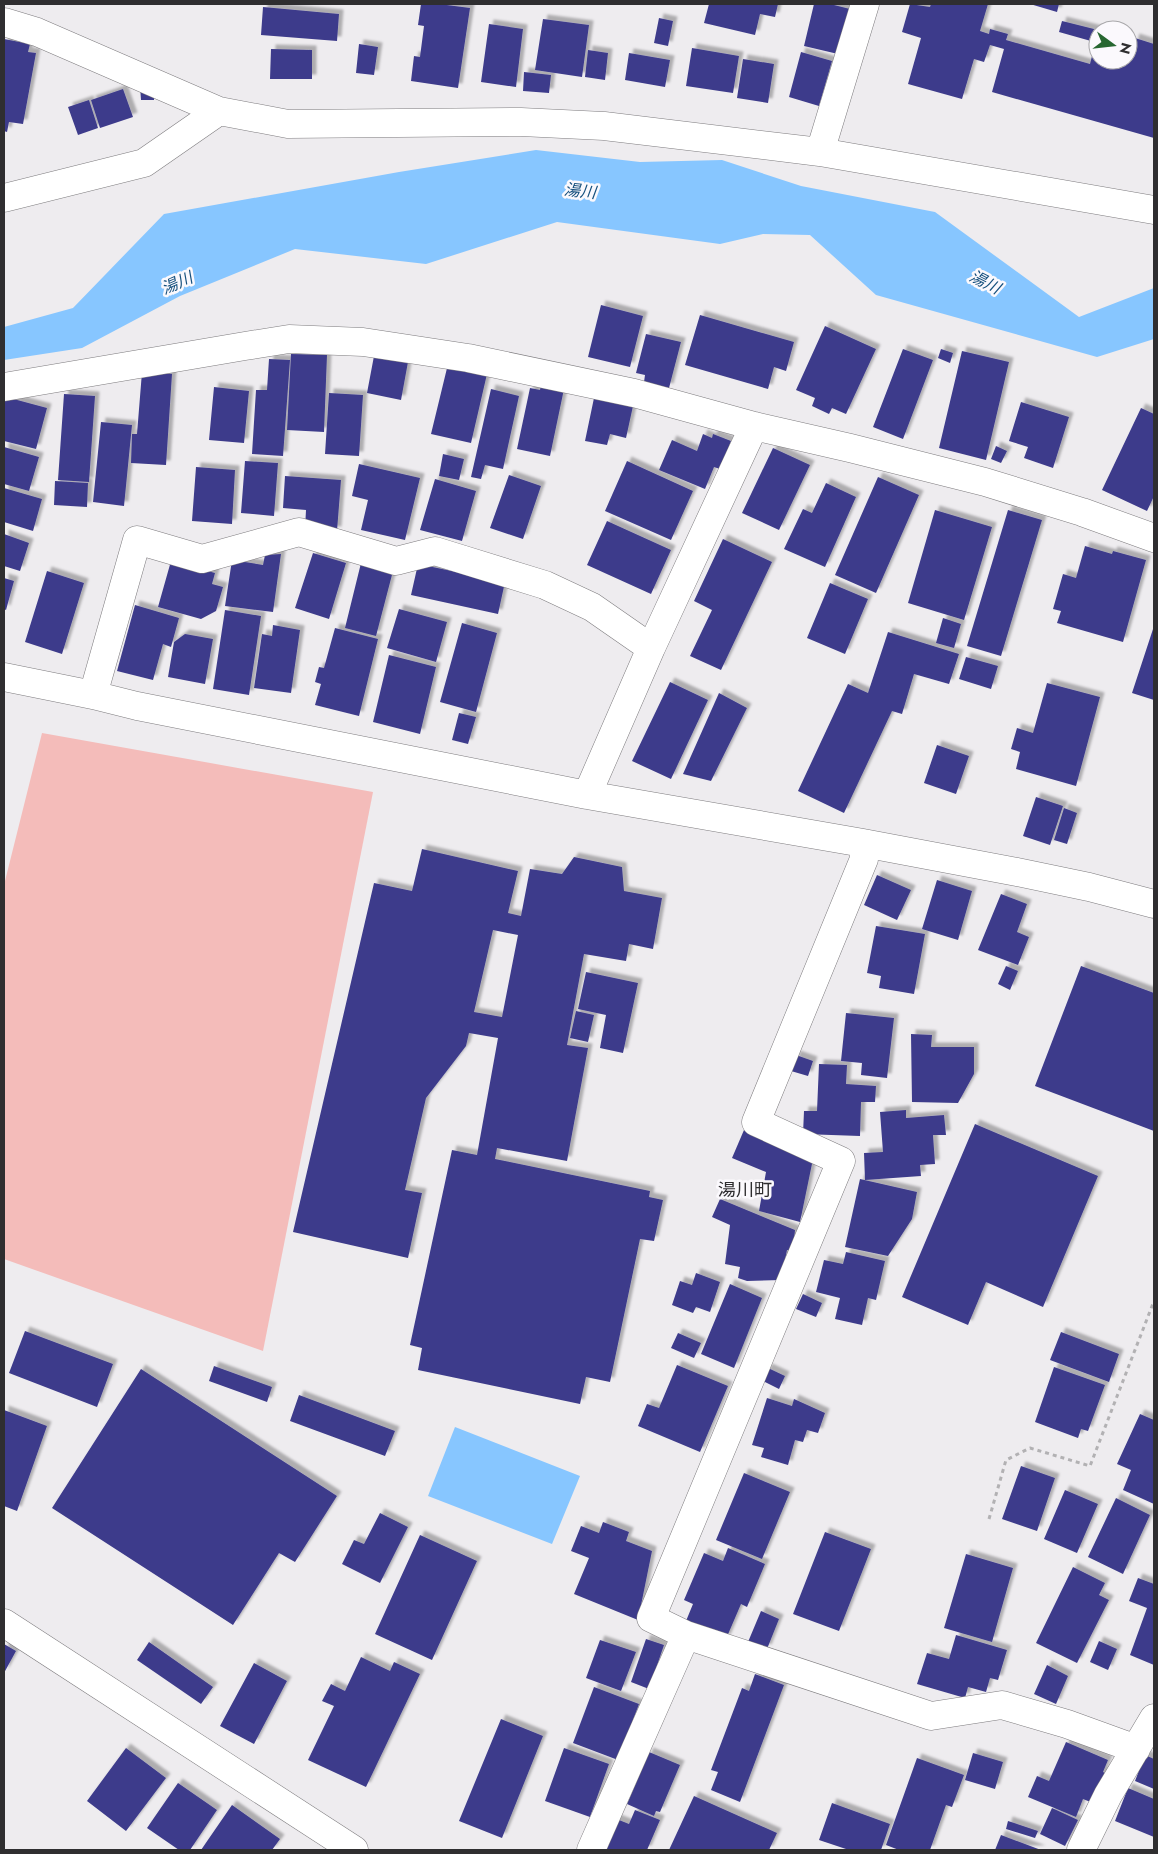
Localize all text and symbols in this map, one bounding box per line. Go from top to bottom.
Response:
north arrow [1088,20,1138,70]
text: N [1114,40,1137,56]
water label: 湯川 [563,178,599,204]
water label: 湯川 [966,264,1006,300]
water label: 湯川 [158,265,198,300]
district label: 湯川町 [718,1177,772,1203]

